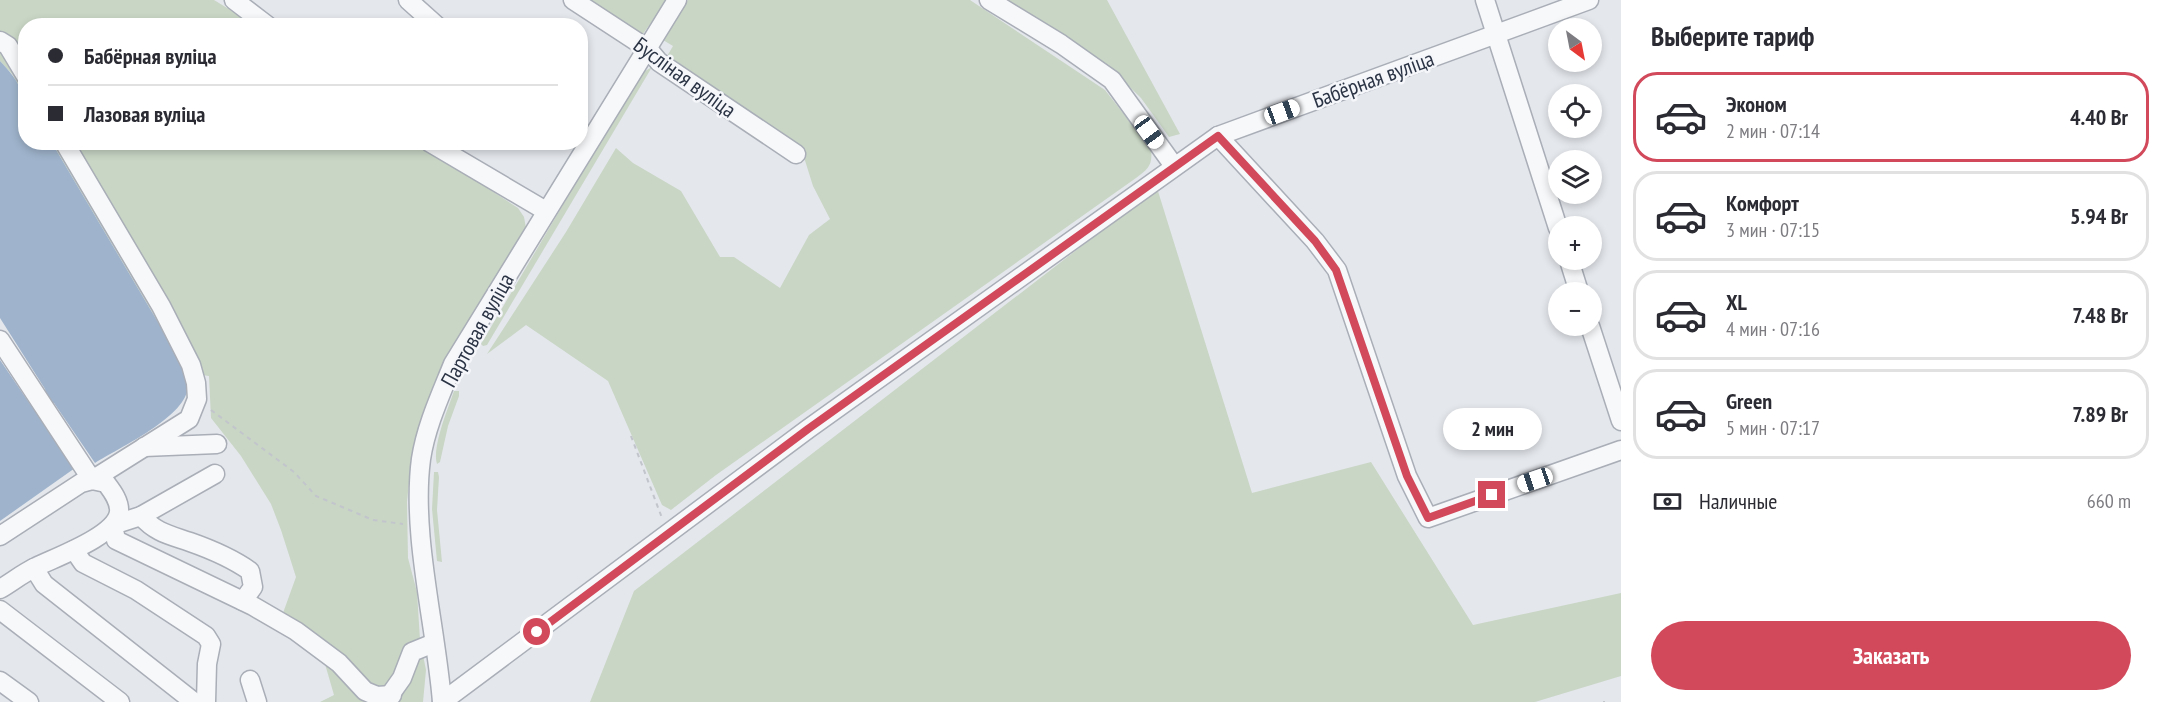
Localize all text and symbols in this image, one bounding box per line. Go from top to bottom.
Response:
north arrow [1548,18,1602,72]
map controls [1548,18,1602,336]
text: Выберите тариф [1651,19,1814,53]
street label: Бусліная вуліца [628,30,742,124]
text: Бабёрная вуліца [84,42,217,70]
street label: Бабёрная вуліца [1308,44,1438,114]
button: locate [1548,84,1602,138]
icon: car [1654,90,1708,144]
text: Эконом [1726,90,1787,118]
car [1262,97,1302,127]
text: Лазовая вуліца [84,100,205,128]
text: 4.40 Br [2070,103,2128,131]
car [1131,112,1167,152]
text: 2 мин · 07:14 [1726,118,1820,144]
button: layers [1548,150,1602,204]
icon: car [1654,189,1708,243]
text: Комфорт [1726,189,1799,217]
text: 5.94 Br [2070,202,2128,230]
button: + [1548,216,1602,270]
text: 3 мин · 07:15 [1726,217,1820,243]
street label: Партовая вуліца [434,268,520,392]
button: − [1548,282,1602,336]
icon: car [1654,288,1708,342]
text: XL [1726,288,1747,316]
text: 7.48 Br [2072,301,2128,329]
text: 4 мин · 07:16 [1726,316,1820,342]
icon: car [1654,387,1708,441]
text: Green [1726,387,1772,415]
text: 7.89 Br [2072,400,2128,428]
callout: 2 мин [1442,408,1541,450]
text: 5 мин · 07:17 [1726,415,1820,441]
text: 2 мин [1471,416,1514,442]
car [1515,466,1555,494]
route end [1478,481,1505,508]
icon: cash [1651,485,1684,518]
text: Наличные [1699,487,1777,515]
text: 660 m [2087,488,2131,514]
route start [523,618,550,645]
button: Заказать [1651,621,2131,690]

